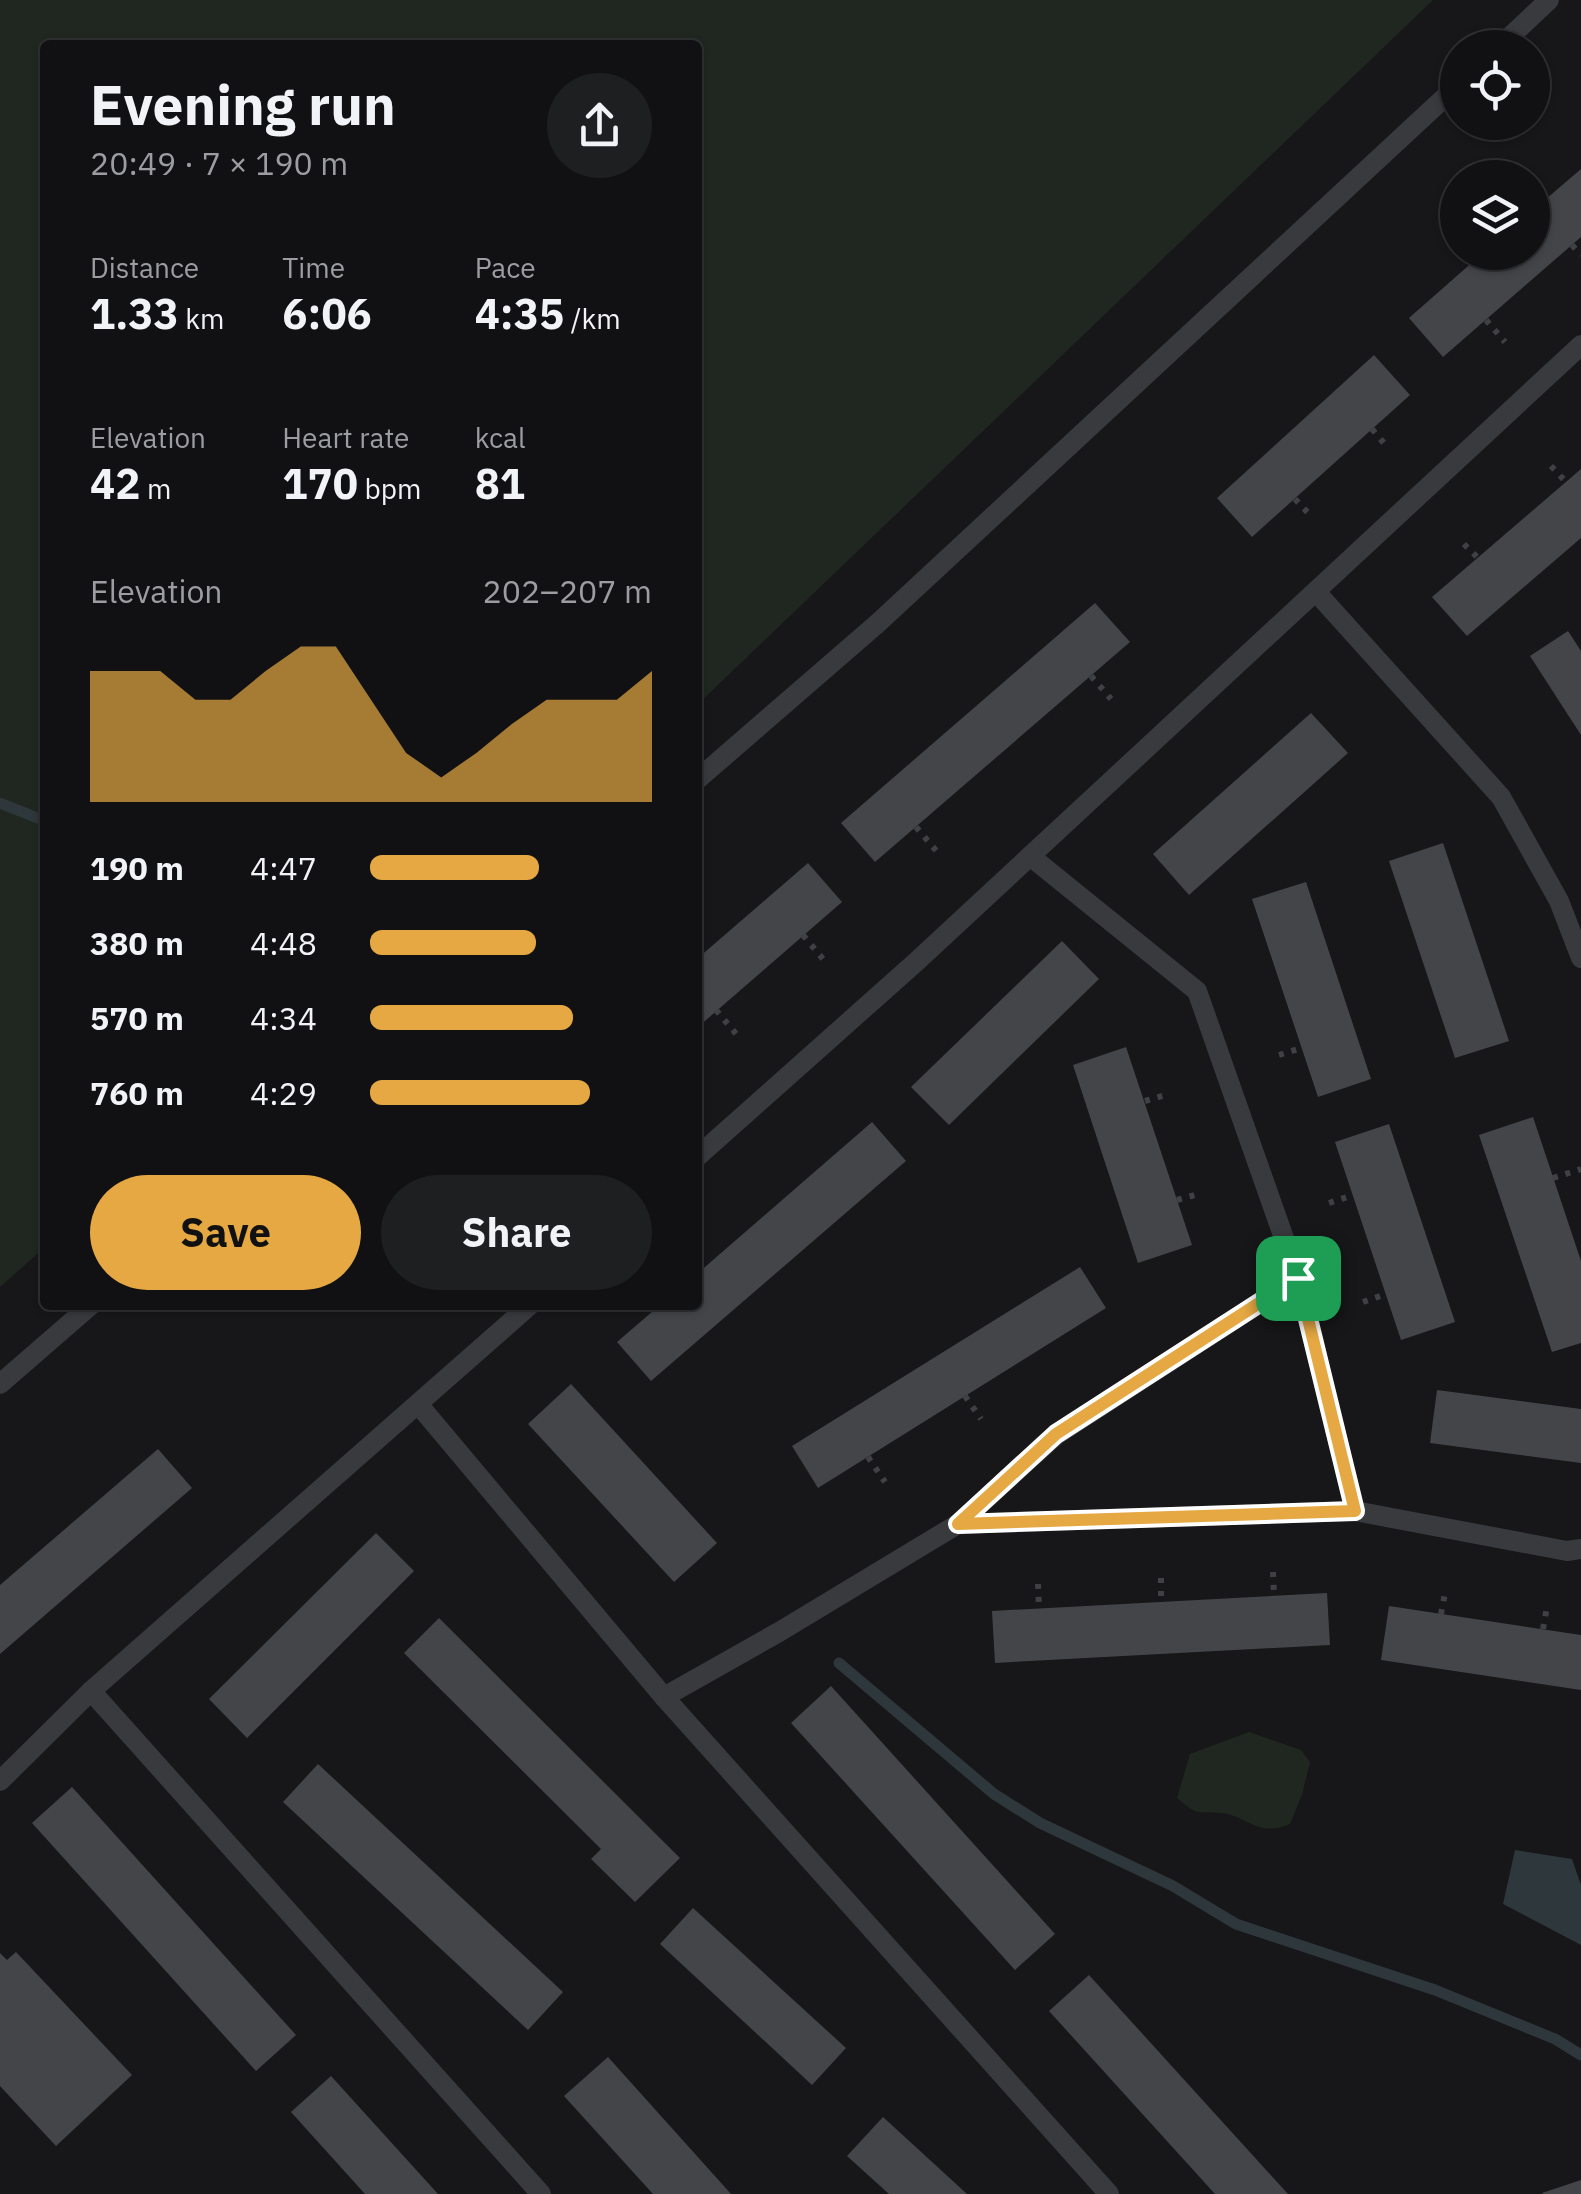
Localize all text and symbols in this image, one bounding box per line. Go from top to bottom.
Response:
map controls [1440,30,1550,270]
button: locate [1440,30,1550,140]
text: Evening run [90,69,396,140]
button: share [547,73,652,178]
text: 20:49 · 7 × 190 m [90,142,348,184]
button: layers [1440,160,1550,270]
text: Distance [90,249,199,286]
text: Time [282,249,345,286]
text: Pace [475,249,536,286]
text: 1.33 [90,286,179,341]
text: 6:06 [282,286,372,341]
text: 4:35 [475,286,564,341]
text: km [179,300,224,337]
text: /km [564,300,621,337]
text: Elevation [90,419,206,456]
text: Heart rate [282,419,409,456]
text: kcal [475,419,526,456]
text: 42 [90,456,140,511]
text: 170 [282,456,358,511]
text: 81 [475,456,525,511]
text: m [140,470,171,507]
text: bpm [358,470,421,507]
text: Elevation [90,570,223,612]
text: 202–207 m [482,570,652,612]
text: 190 m [90,847,184,889]
text: 4:47 [250,847,317,889]
text: 380 m [90,922,184,964]
text: 4:48 [250,922,317,964]
text: 570 m [90,997,184,1039]
text: 4:34 [250,997,317,1039]
text: 760 m [90,1072,184,1114]
text: 4:29 [250,1072,317,1114]
button: Save [90,1175,361,1290]
button: Share [381,1175,652,1290]
pin [1256,1236,1341,1321]
icon: arrive [1271,1251,1326,1306]

